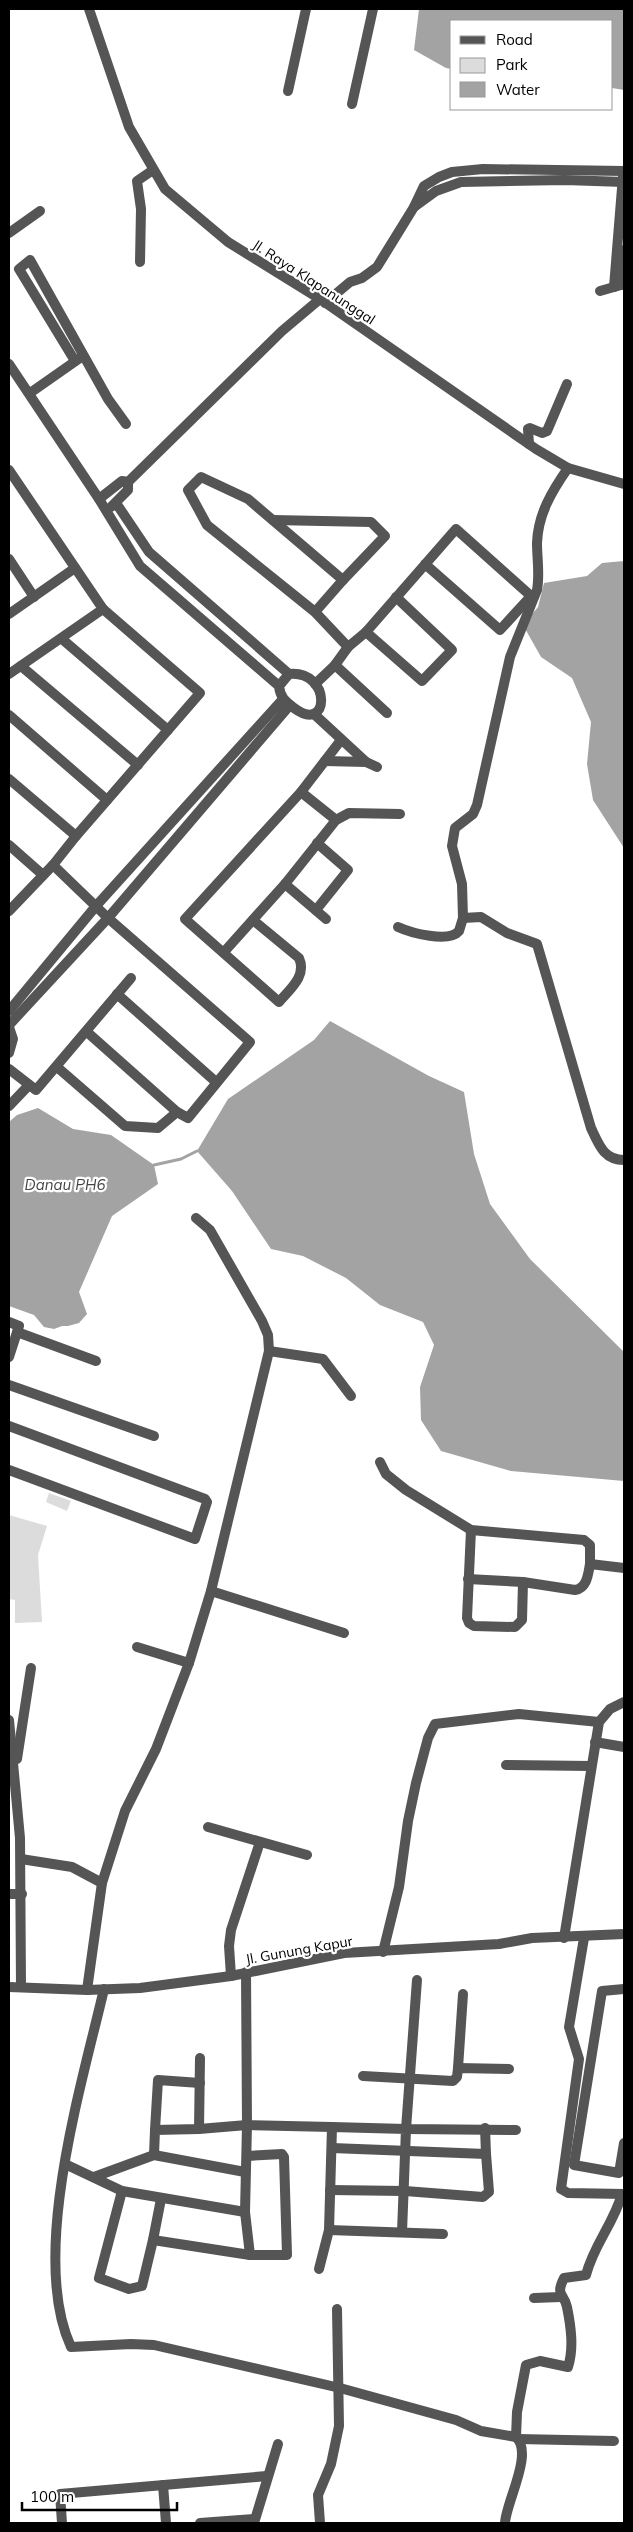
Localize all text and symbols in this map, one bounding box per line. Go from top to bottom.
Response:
legend [450,20,613,110]
text: Road [496,30,533,49]
text: Park [496,55,528,74]
text: Water [496,80,540,99]
street label: Jl. Raya Klapanunggal [249,236,379,328]
water label: Danau PH6 [25,1175,106,1194]
street label: Jl. Gunung Kapur [244,1932,355,1968]
scale bar [22,2480,178,2512]
text: 100 m [30,2487,74,2506]

